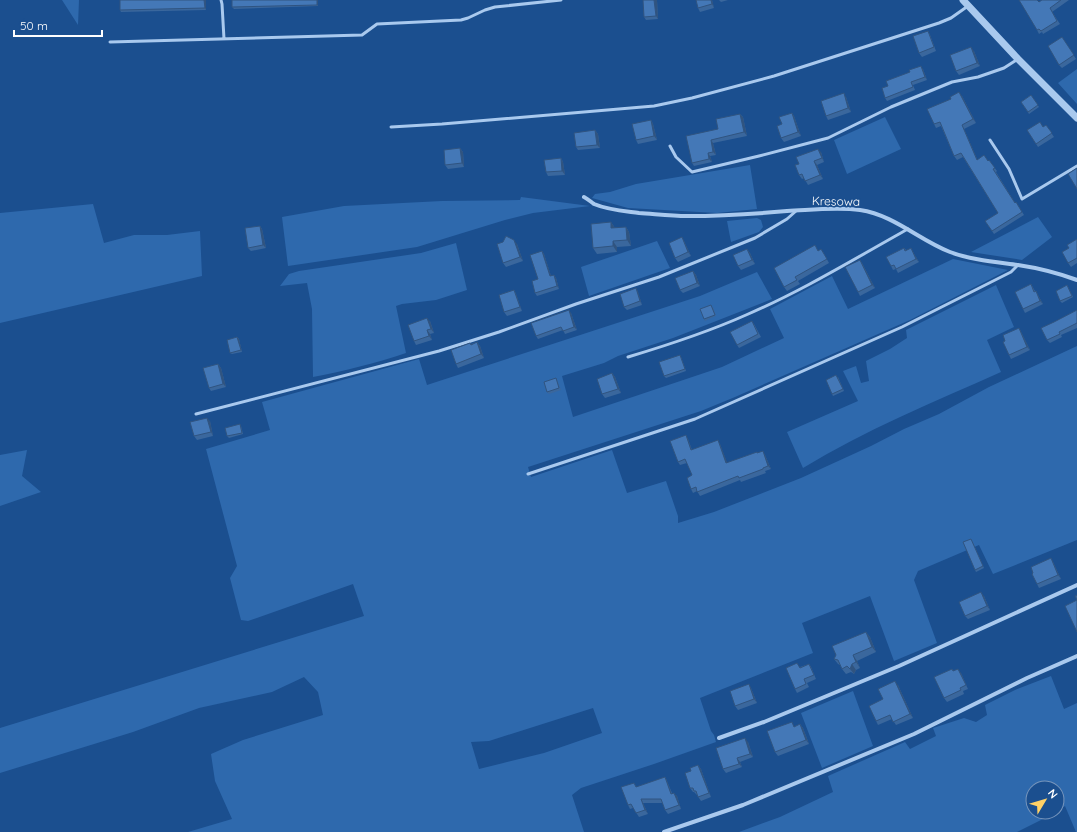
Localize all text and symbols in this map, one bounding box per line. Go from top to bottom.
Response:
scale bar [14,12,102,38]
text: 50 m [20,18,48,33]
street label: Kresowa [812,193,860,209]
north arrow [1025,780,1065,820]
text: N [1045,786,1061,801]

